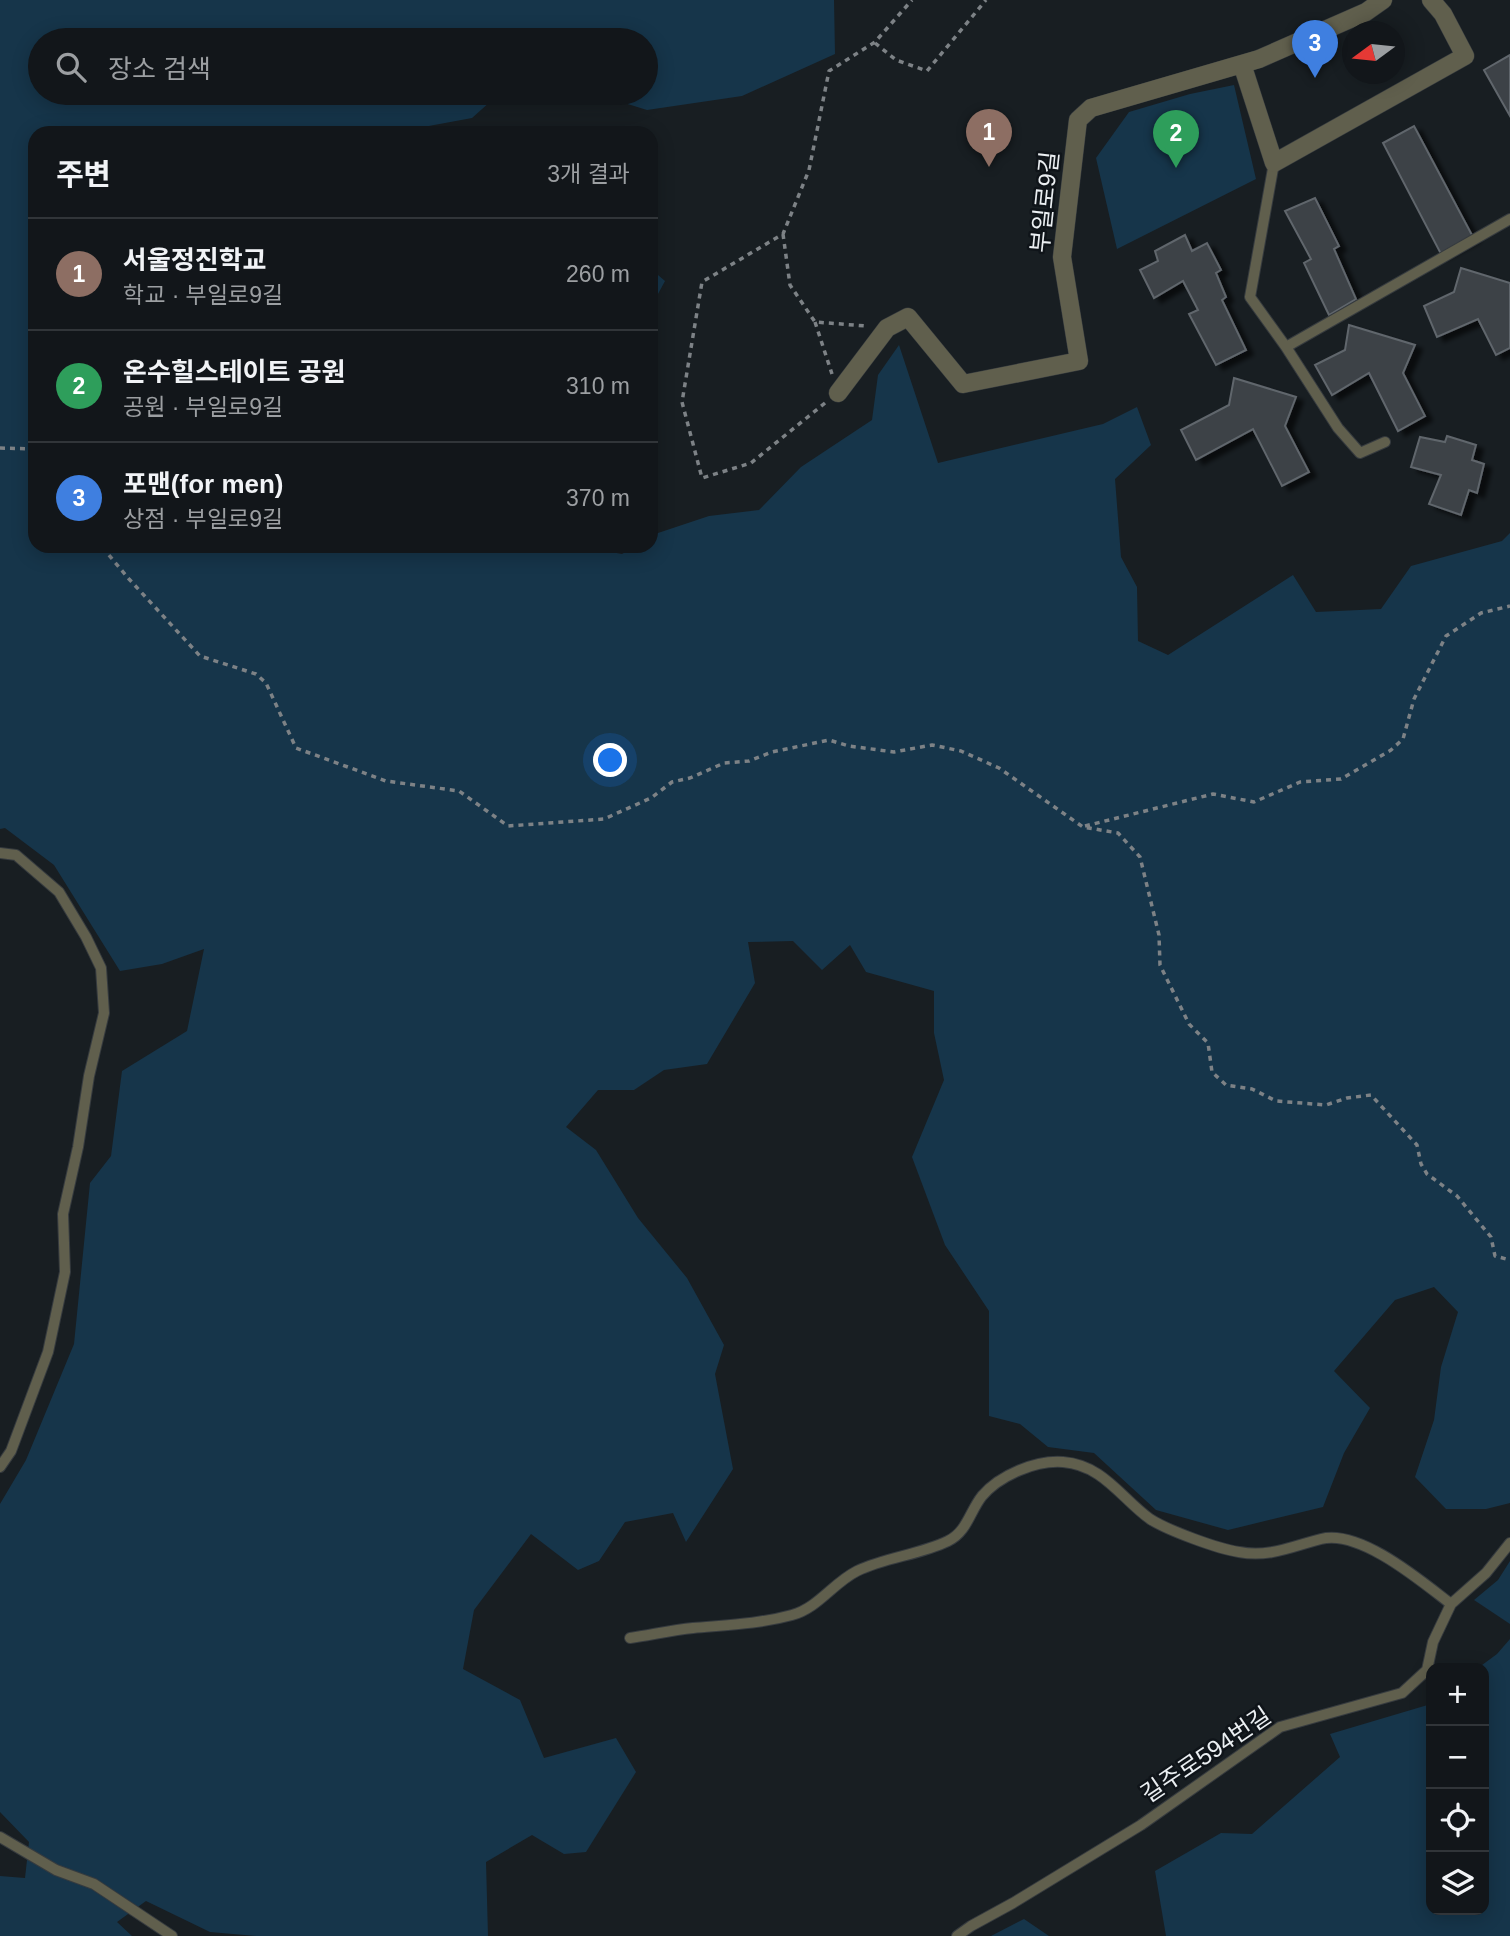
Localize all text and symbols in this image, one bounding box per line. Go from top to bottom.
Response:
pin: 3 [1292,20,1338,78]
north arrow [1342,21,1405,84]
search box [28,28,658,105]
icon: search [52,48,90,86]
text: 장소 검색 [108,54,211,84]
pin: 1 [966,109,1012,167]
pin: 2 [1153,110,1199,168]
street label: 부일로9길 [1026,150,1063,254]
text: 주변 [56,158,111,191]
text: 3개 결과 [547,161,630,187]
text: 서울정진학교 [123,245,267,275]
text: 1 [73,261,85,287]
text: 260 m [566,261,630,287]
text: 학교 · 부일로9길 [123,282,283,308]
text: 온수힐스테이트 공원 [123,357,346,387]
text: 2 [73,373,85,399]
text: 310 m [566,373,630,399]
text: 공원 · 부일로9길 [123,394,283,420]
text: 포맨(for men) [123,469,284,499]
text: 3 [73,485,85,511]
text: 370 m [566,485,630,511]
text: 상점 · 부일로9길 [123,506,283,532]
your location [593,743,627,777]
map controls [1426,1663,1489,1915]
button: + [1426,1663,1489,1726]
street label: 길주로594번길 [1136,1701,1276,1808]
button: − [1426,1726,1489,1789]
button: locate [1426,1789,1489,1852]
button: layers [1426,1852,1489,1915]

